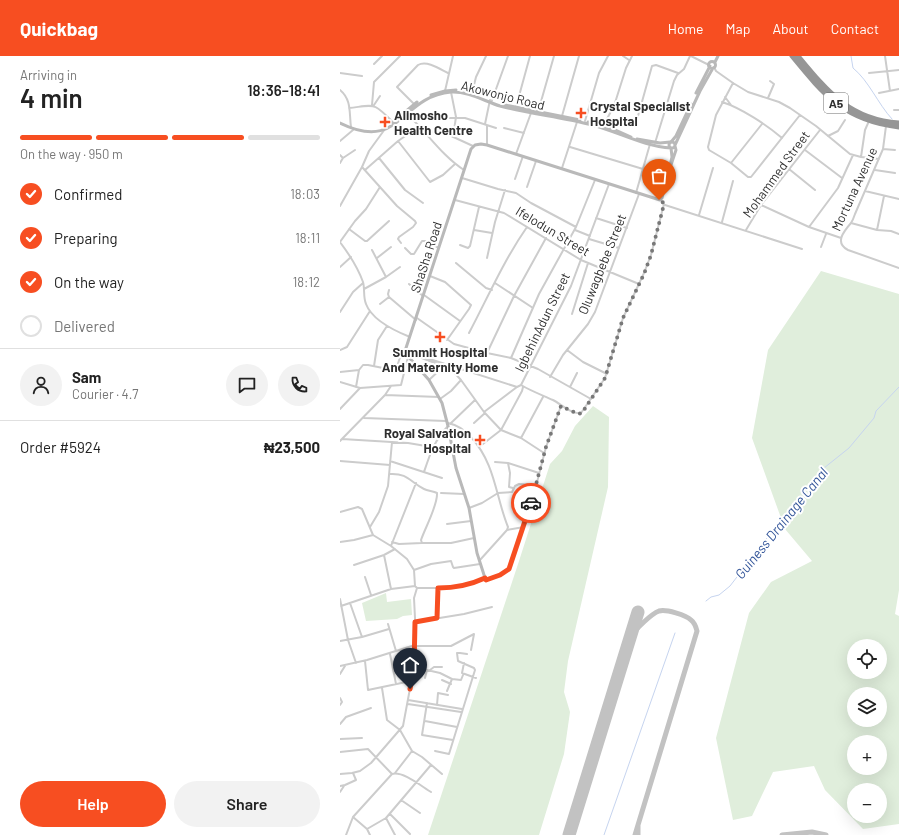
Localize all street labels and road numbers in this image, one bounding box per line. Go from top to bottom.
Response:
street label: Akowonjo Road [459,77,547,113]
road number: A5 [824,93,848,113]
street label: Mohammed Street [739,127,813,221]
street label: Mortuna Avenue [828,145,880,233]
street label: Ifelodun Street [513,203,593,259]
street label: Oluwagbebe Street [575,211,629,317]
street label: ShaSha Road [407,219,445,295]
street label: IgbehinAdun Street [511,270,573,374]

